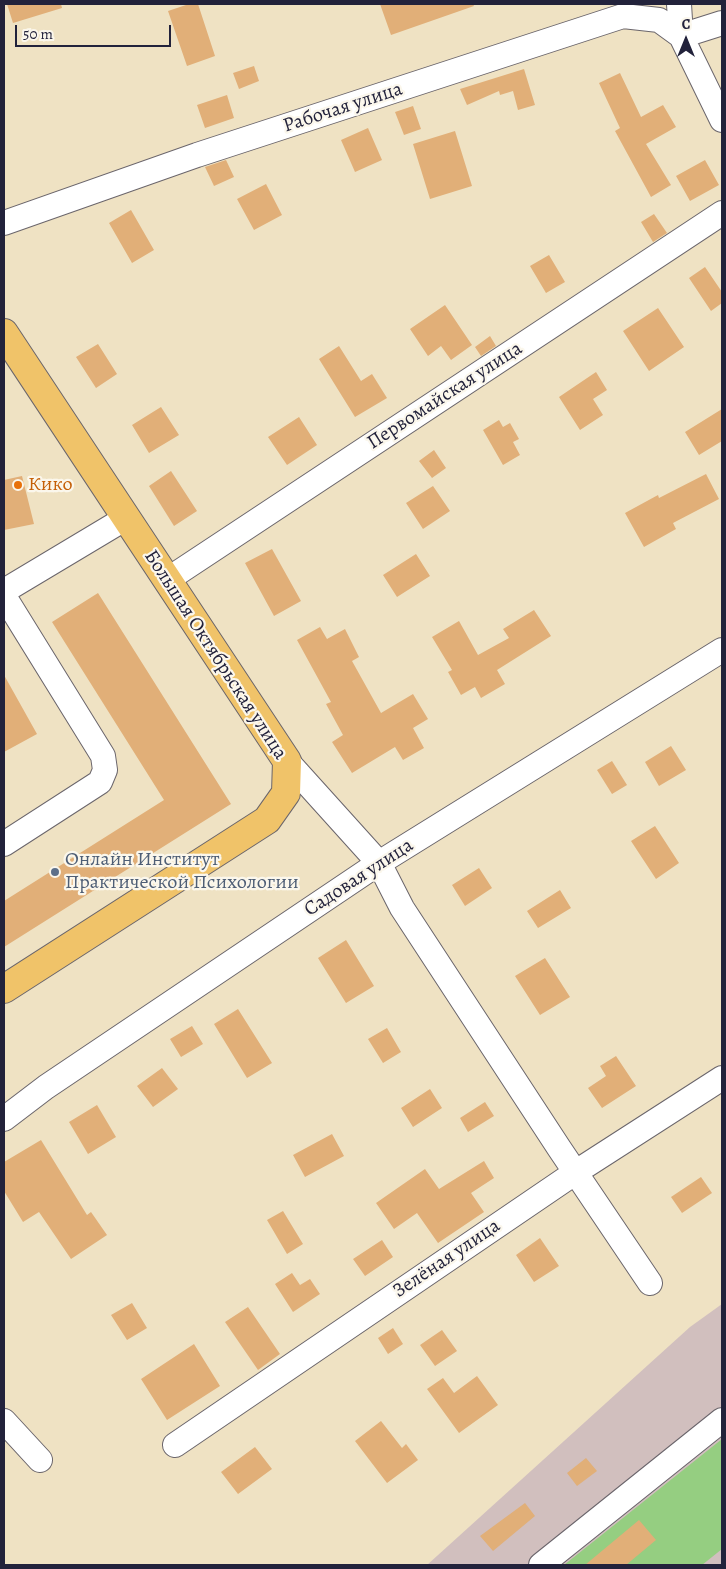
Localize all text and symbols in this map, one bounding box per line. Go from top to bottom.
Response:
scale bar [18,15,174,47]
north arrow [661,15,711,65]
text: С [682,15,690,34]
text: 50 m [23,24,53,44]
street label: Рабочая улица [280,77,406,139]
street label: Первомайская улица [363,337,527,455]
place label: Кико [28,473,73,497]
marker: Кико [12,479,24,491]
street label: Большая Октябрьская улица [138,546,292,764]
street label: Садовая улица [300,834,418,922]
place label: Онлайн Институт Практической Психологии [65,848,299,895]
marker: Онлайн Институт Практической Психологии [49,866,61,878]
street label: Зелёная улица [389,1214,505,1304]

